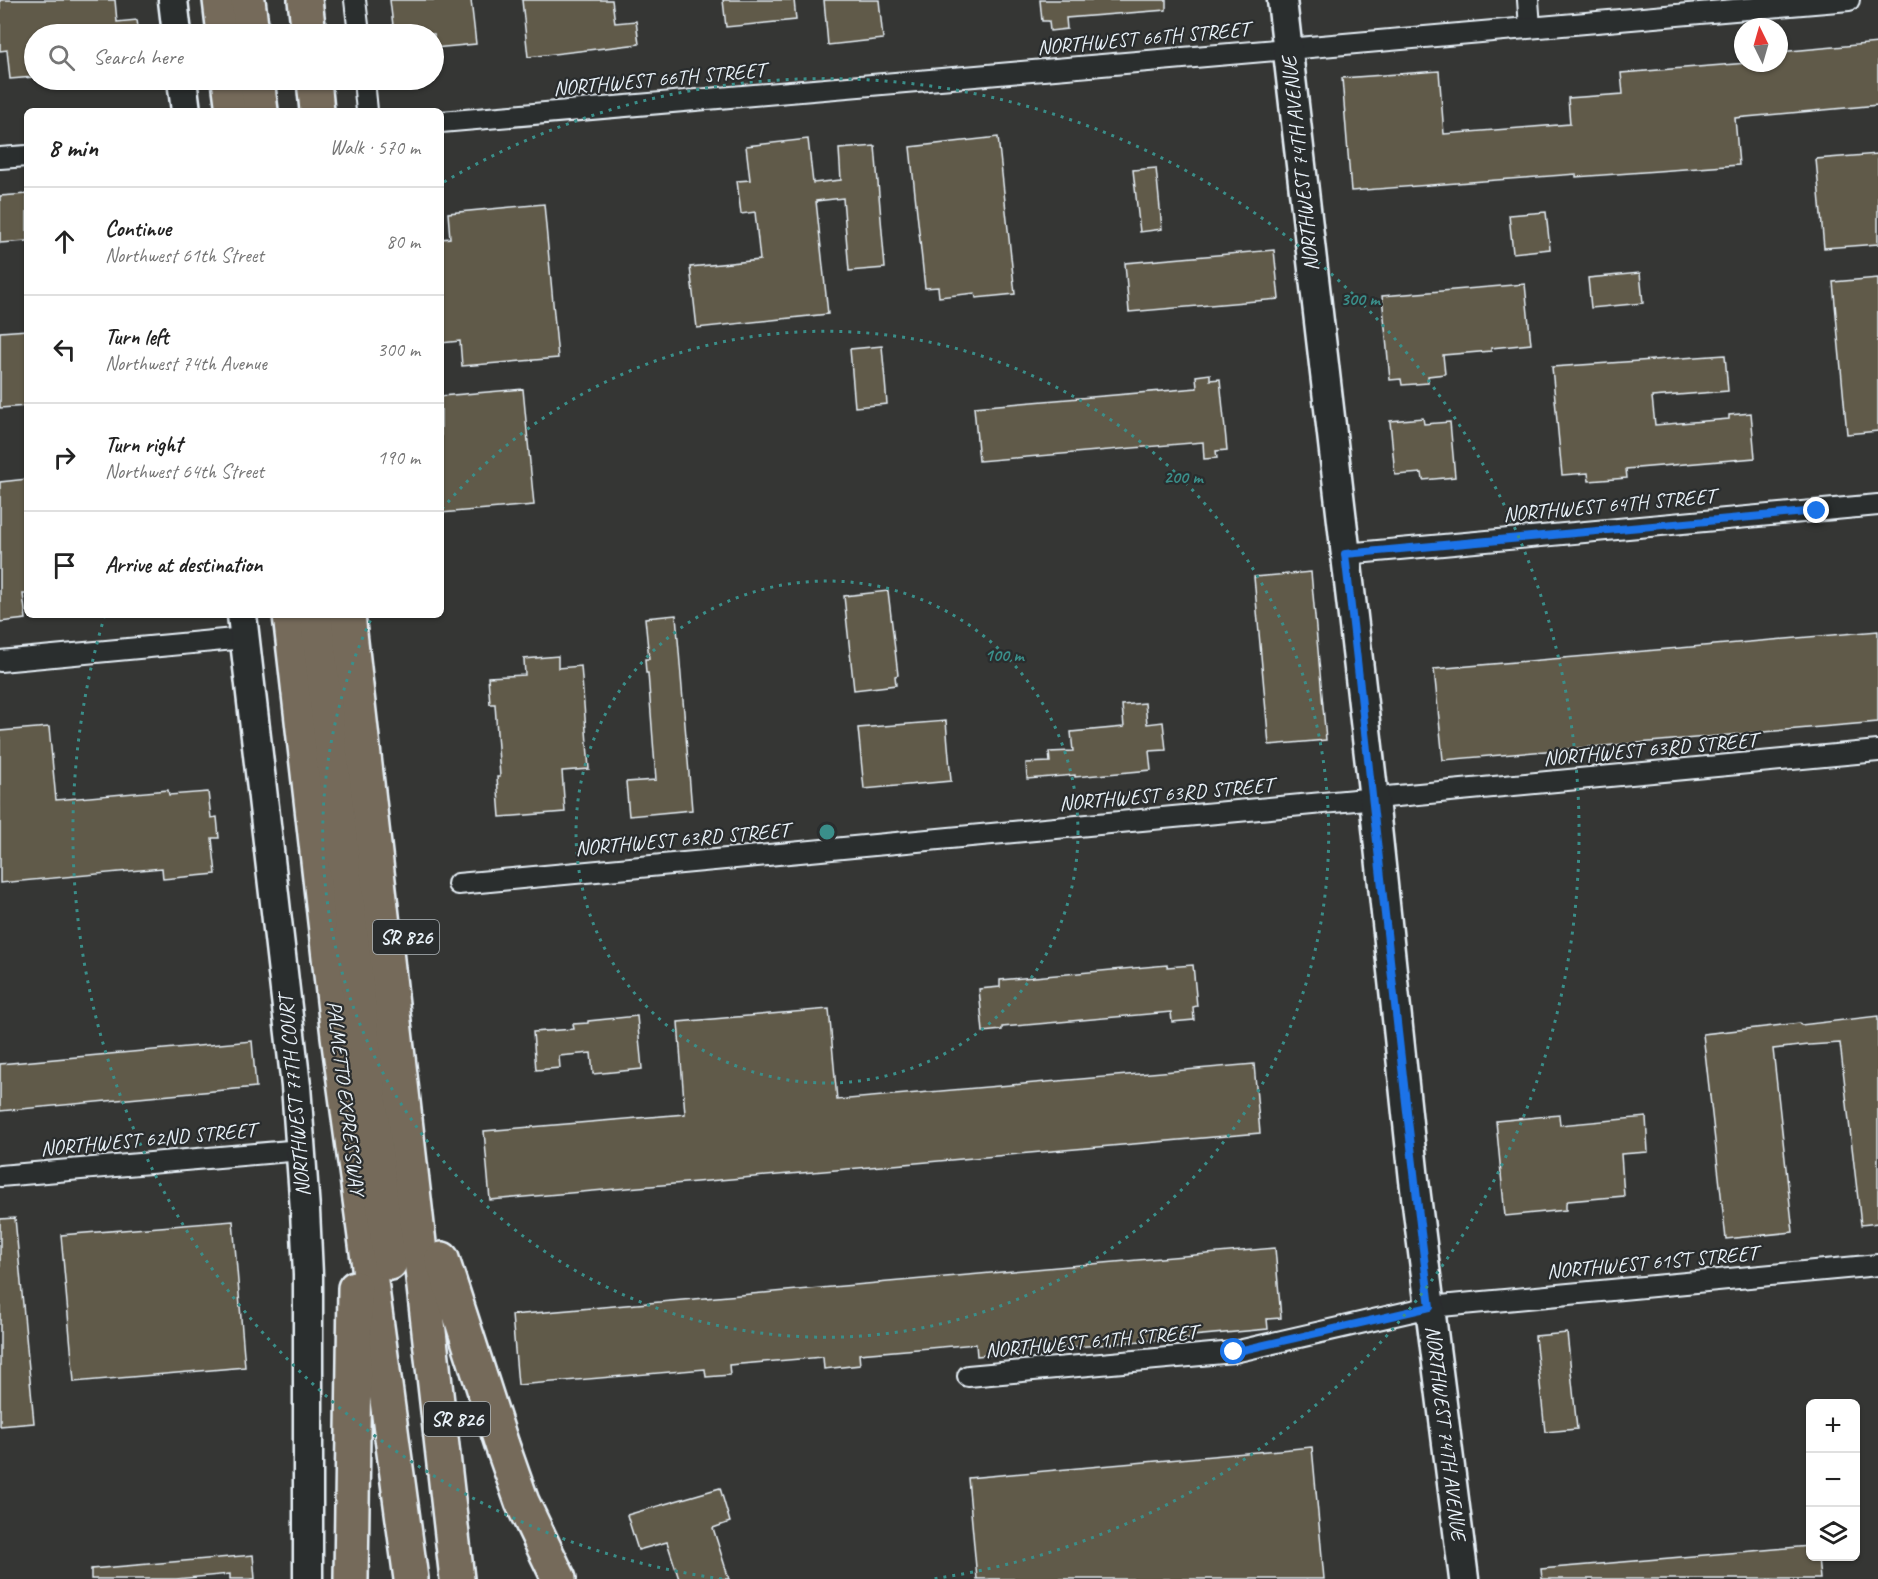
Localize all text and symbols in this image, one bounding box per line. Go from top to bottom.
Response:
street label: NORTHWEST 66TH STREET [1036,15,1255,60]
north arrow [1734,18,1788,72]
search box [24,24,444,90]
icon: search [45,41,78,74]
text: Search here [93,43,183,71]
street label: NORTHWEST 74TH AVENUE [1275,53,1324,273]
street label: NORTHWEST 66TH STREET [552,56,771,101]
text: 8 min [48,131,98,164]
text: Walk · 570 m [330,135,420,160]
text: Continue [105,215,171,243]
icon: ahead [48,225,81,258]
text: 80 m [386,229,420,254]
text: Northwest 61th Street [105,243,264,268]
text: 300 m [1341,288,1381,310]
text: Turn left [105,323,169,351]
icon: left [48,333,81,366]
text: 300 m [377,337,420,362]
text: Northwest 74th Avenue [105,351,267,376]
text: Turn right [105,431,182,459]
icon: right [48,441,81,474]
text: 190 m [377,445,420,470]
text: Northwest 64th Street [105,459,264,484]
text: 200 m [1164,466,1204,488]
street label: NORTHWEST 64TH STREET [1502,482,1721,527]
route end [1803,497,1829,523]
icon: arrive [48,549,81,582]
text: Arrive at destination [105,551,262,579]
text: 100 m [985,644,1025,666]
street label: NORTHWEST 63RD STREET [1542,726,1763,771]
street label: NORTHWEST 63RD STREET [1058,771,1279,816]
street label: NORTHWEST 63RD STREET [574,816,795,861]
centre of rings [817,822,837,842]
road number: SR 826 [373,920,439,954]
street label: NORTHWEST 77TH COURT [272,989,316,1198]
street label: PALMETTO EXPRESSWAY [321,999,371,1200]
street label: NORTHWEST 62ND STREET [39,1116,262,1161]
street label: NORTHWEST 61ST STREET [1546,1239,1764,1284]
street label: NORTHWEST 61TH STREET [984,1318,1203,1363]
street label: NORTHWEST 74TH AVENUE [1420,1324,1472,1545]
route start [1220,1338,1246,1364]
map controls [1806,1399,1860,1561]
button: + [1806,1399,1860,1453]
road number: SR 826 [424,1402,490,1436]
button: − [1806,1453,1860,1507]
button: layers [1806,1507,1860,1561]

